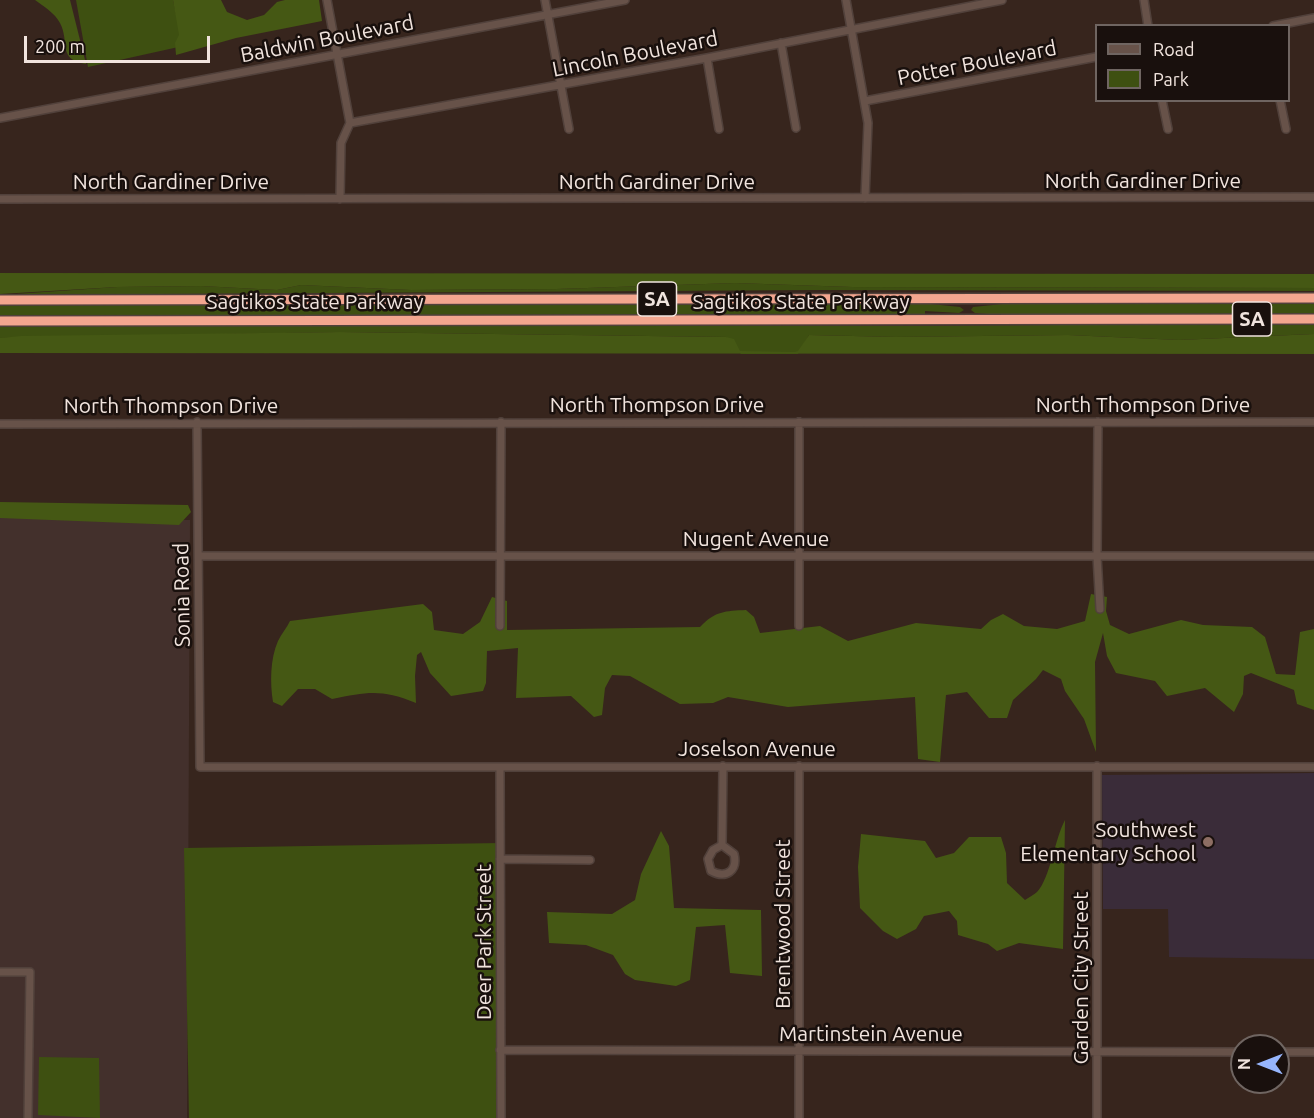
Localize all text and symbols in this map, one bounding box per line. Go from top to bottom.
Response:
street label: Baldwin Boulevard [238,10,416,68]
scale bar [27,24,213,62]
legend [1095,24,1290,102]
street label: Lincoln Boulevard [550,26,720,82]
street label: Potter Boulevard [895,35,1059,91]
text: 200 m [35,36,85,56]
text: Road [1153,39,1195,59]
text: Park [1153,69,1189,89]
street label: North Gardiner Drive [1045,168,1241,194]
street label: North Gardiner Drive [73,169,269,195]
street label: North Gardiner Drive [559,169,755,195]
road number: SA [638,282,676,316]
street label: Sagtikos State Parkway [206,289,424,315]
street label: Sagtikos State Parkway [692,289,910,315]
road number: SA [1232,302,1272,336]
street label: North Thompson Drive [550,392,764,418]
street label: North Thompson Drive [1036,392,1250,418]
street label: North Thompson Drive [64,393,278,419]
street label: Nugent Avenue [683,526,829,552]
street label: Sonia Road [168,543,196,647]
street label: Joselson Avenue [678,736,836,762]
place label: Southwest Elementary School [1020,817,1196,867]
marker: Southwest Elementary School [1201,835,1215,849]
street label: Brentwood Street [770,839,796,1009]
street label: Deer Park Street [471,864,497,1020]
street label: Garden City Street [1068,891,1094,1065]
street label: Martinstein Avenue [779,1021,963,1047]
north arrow [1230,1034,1290,1094]
text: N [1235,1058,1253,1070]

